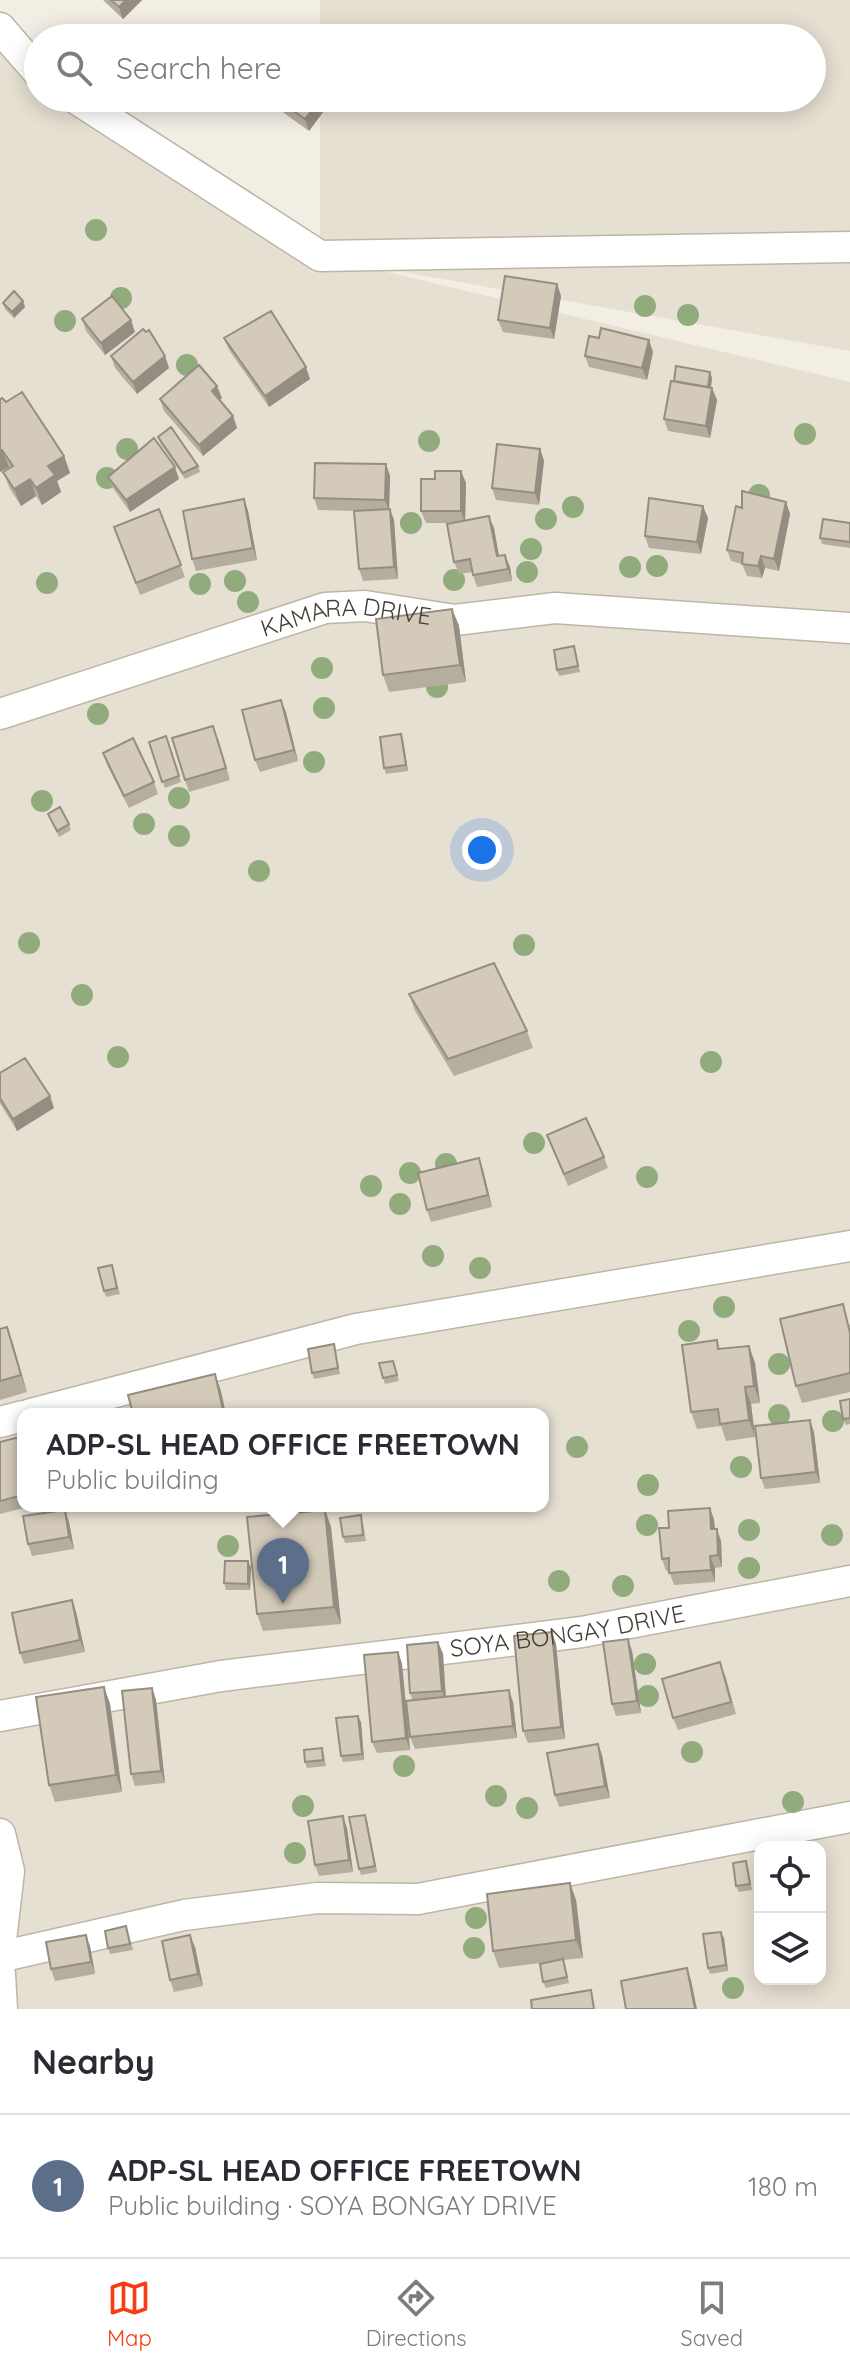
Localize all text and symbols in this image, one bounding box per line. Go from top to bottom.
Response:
search box [24,24,826,112]
icon: search [52,46,96,90]
text: Search here [116,49,282,87]
street label: KAMARA DRIVE [257,591,434,643]
your location [462,830,502,870]
popup [17,1408,549,1512]
text: ADP-SL HEAD OFFICE FREETOWN [46,1425,520,1463]
text: Public building [46,1463,219,1496]
pin: 1 [257,1538,309,1604]
street label: SOYA BONGAY DRIVE [448,1598,687,1663]
map controls [754,1841,826,1985]
button: locate [754,1841,826,1913]
button: layers [754,1913,826,1985]
text: Nearby [32,2040,155,2083]
text: ADP-SL HEAD OFFICE FREETOWN [108,2151,582,2189]
text: 1 [53,2170,63,2203]
text: 180 m [748,2170,818,2203]
text: Public building · SOYA BONGAY DRIVE [108,2189,557,2222]
tab: Map [107,2276,152,2352]
tab: Directions [366,2276,466,2352]
tab: Saved [680,2276,743,2352]

